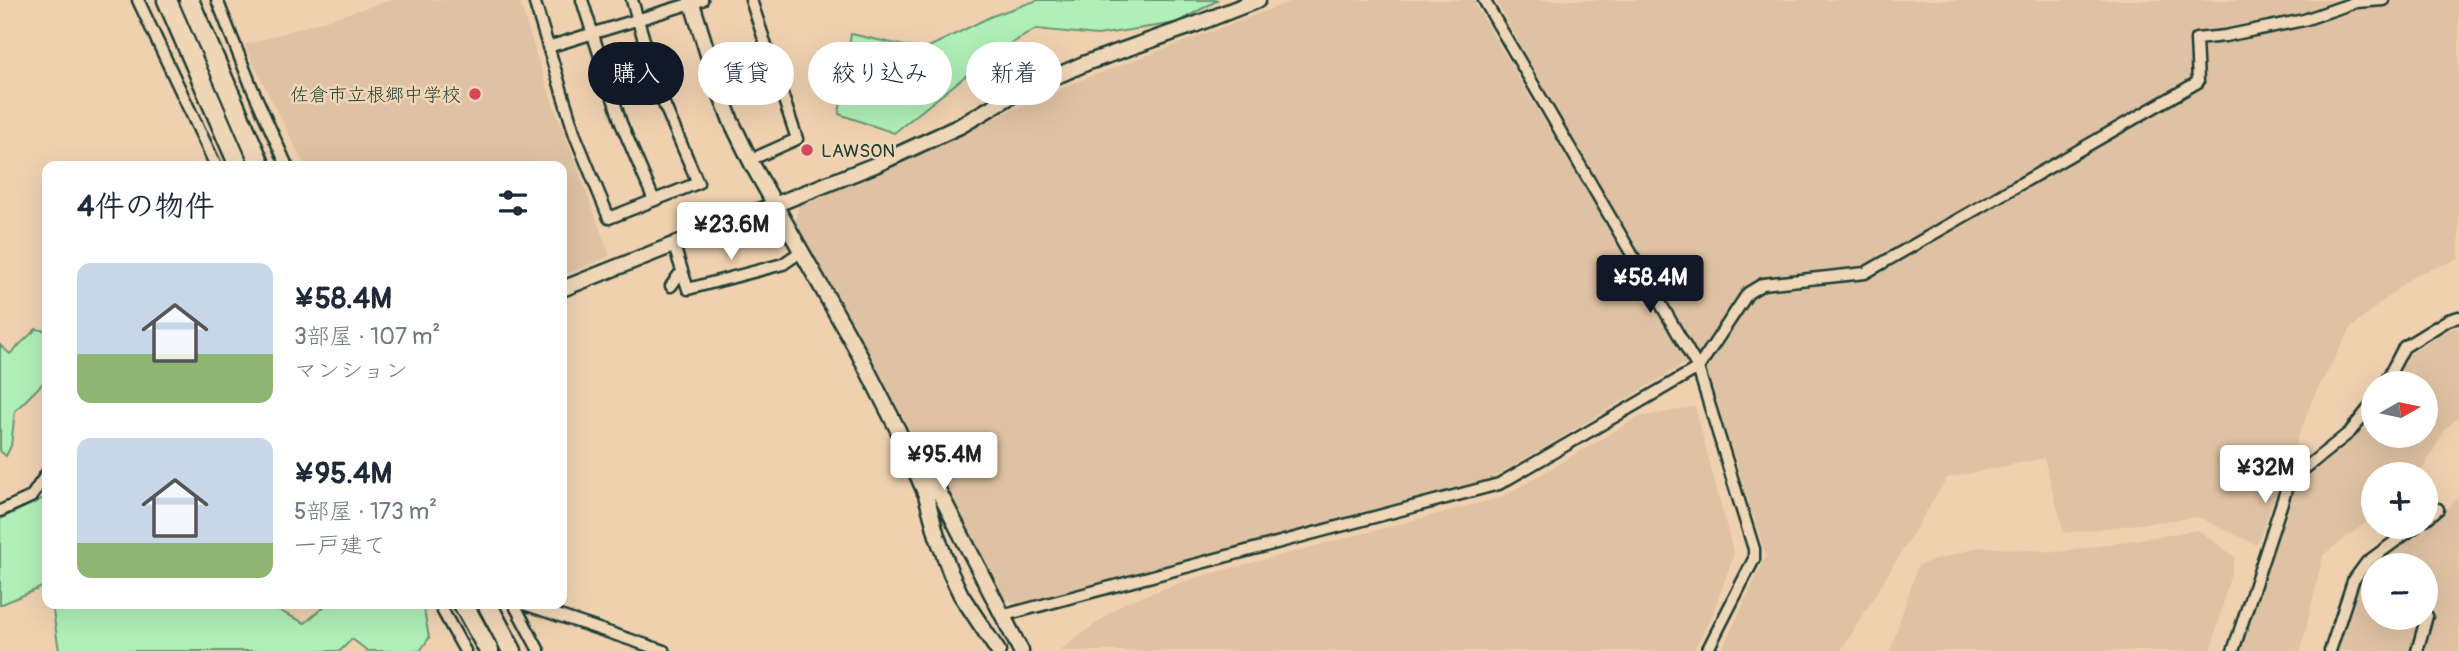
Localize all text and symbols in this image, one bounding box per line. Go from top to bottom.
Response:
chip: 購入 [588,42,684,105]
chip: 賃貸 [698,42,794,105]
chip: 絞り込み [808,42,952,105]
chip: 新着 [966,42,1062,105]
place label: 佐倉市立根郷中学校 [290,83,461,107]
marker: 佐倉市立根郷中学校 [467,86,483,102]
place label: LAWSON [821,139,895,163]
marker: LAWSON [799,142,815,158]
icon: filters [494,184,532,222]
text: 4件の物件 [77,188,214,225]
pin: ¥23.6M [674,202,788,262]
text: ¥23.6M [693,210,769,239]
pin: ¥58.4M [1593,256,1707,315]
text: ¥58.4M [1613,263,1687,292]
text: ¥58.4M [294,280,392,317]
icon: home [133,291,217,375]
text: 3部屋 · 107 m² [294,322,440,351]
text: マンション [294,356,408,385]
north arrow [2361,371,2438,448]
map controls [2361,371,2438,630]
pin: ¥95.4M [887,433,1001,492]
text: ¥95.4M [906,440,982,469]
pin: ¥32M [2224,446,2306,505]
text: ¥32M [2236,453,2294,482]
text: ¥95.4M [294,455,392,492]
button: + [2361,462,2438,539]
icon: home [133,466,217,550]
text: 5部屋 · 173 m² [294,497,437,526]
text: 一戸建て [294,531,386,560]
button: − [2361,553,2438,630]

